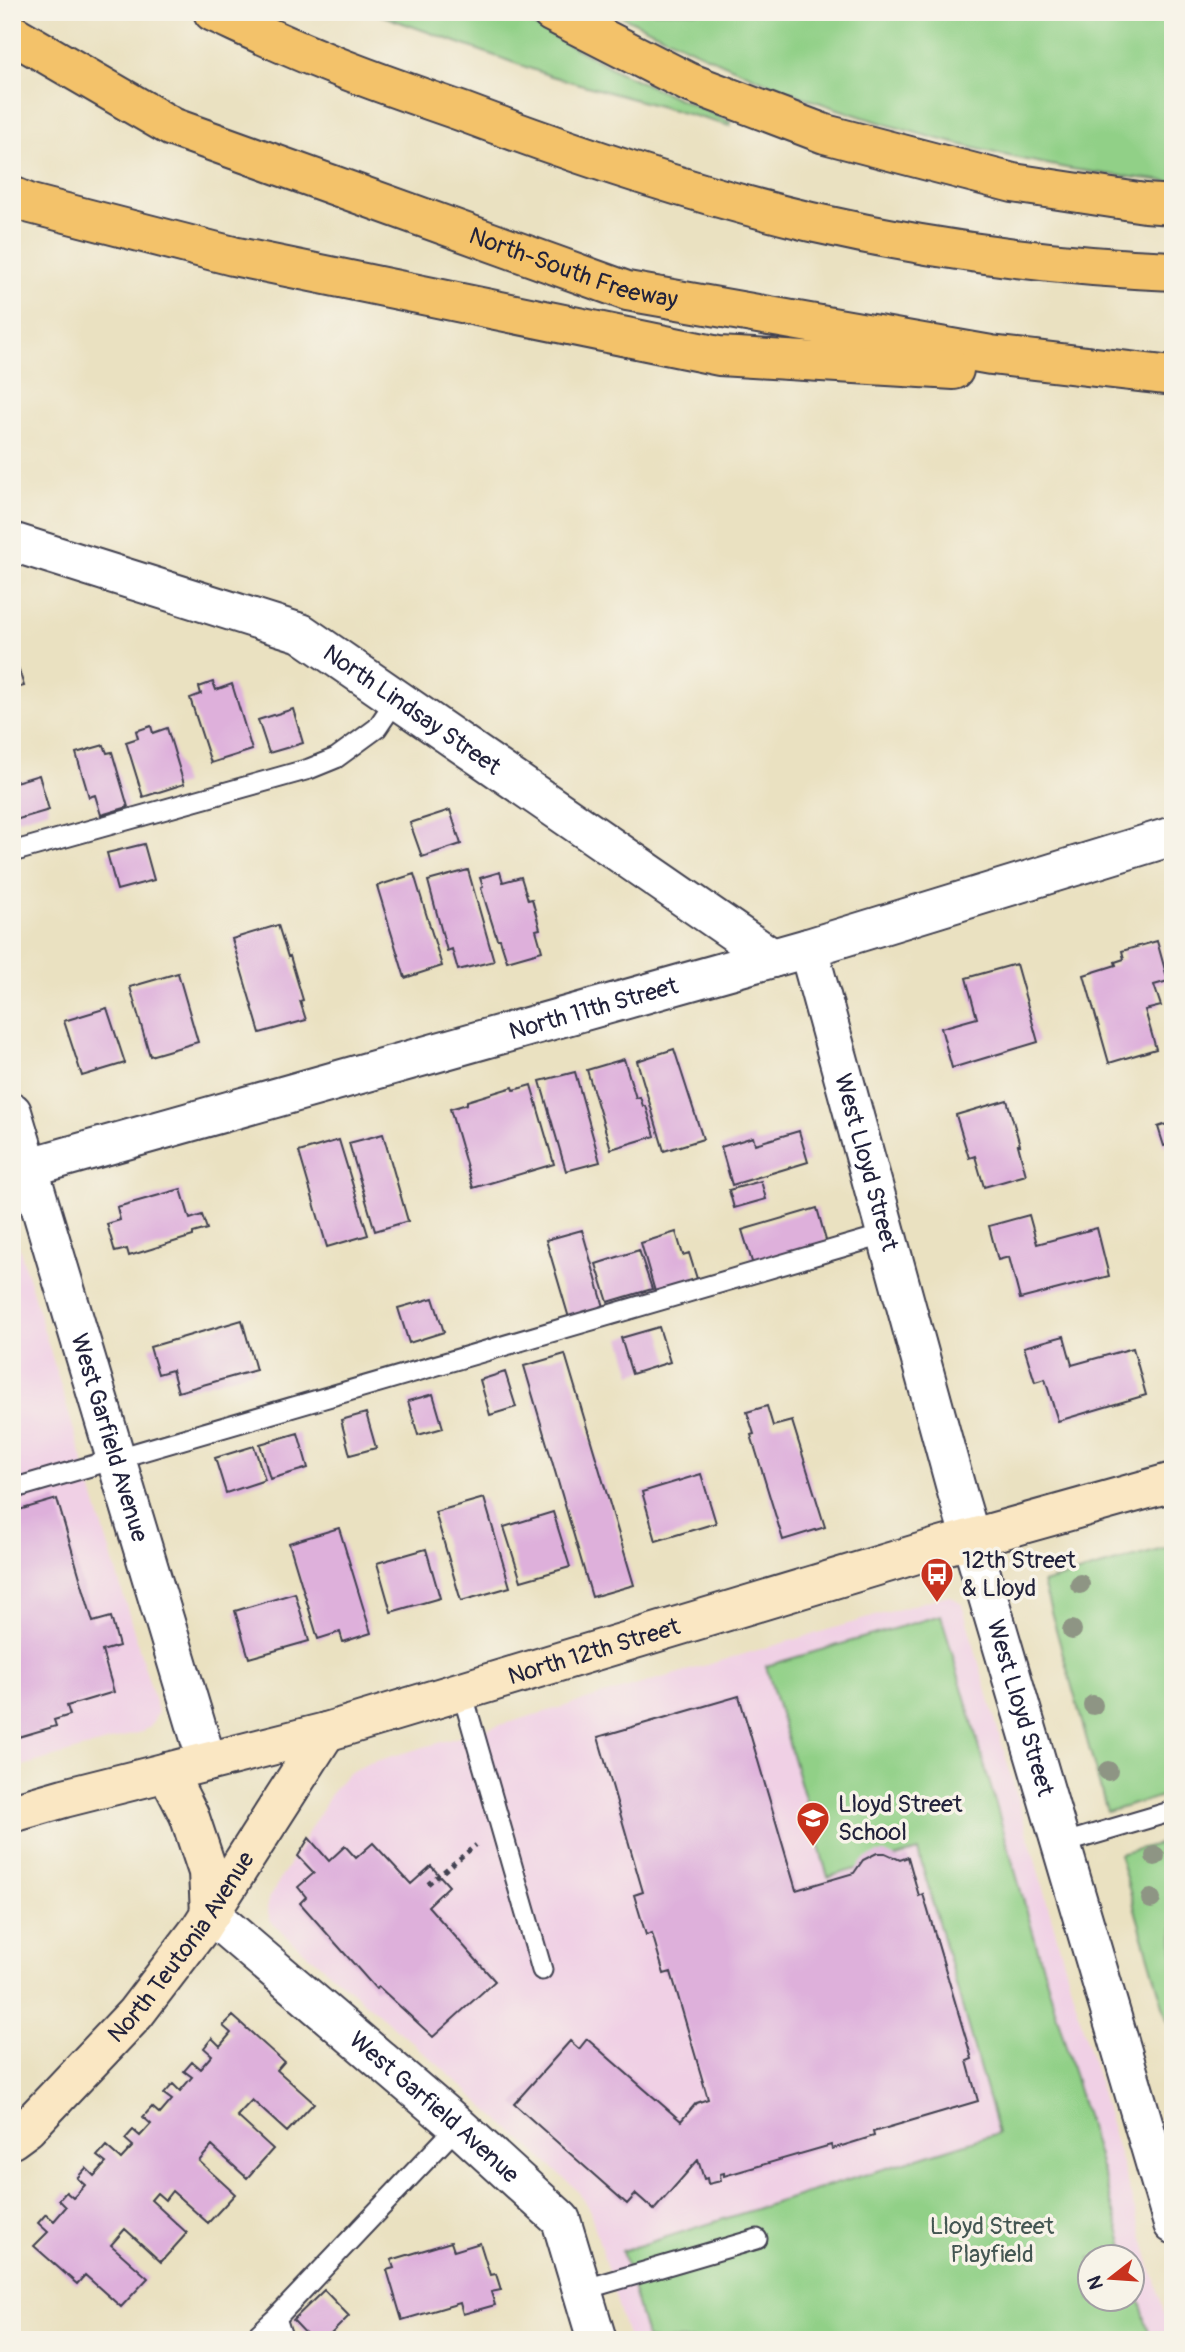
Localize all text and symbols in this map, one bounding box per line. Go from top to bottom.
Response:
street label: North-South Freeway [465,221,680,315]
street label: North Lindsay Street [317,639,506,782]
street label: North 11th Street [506,971,682,1046]
street label: West Lloyd Street [828,1070,904,1254]
street label: West Garfield Avenue [64,1330,154,1546]
place label: 12th Street & Lloyd [962,1546,1076,1603]
bus stop icon: 12th Street & Lloyd [918,1555,956,1604]
street label: North 12th Street [505,1612,684,1691]
street label: West Lloyd Street [980,1616,1060,1800]
place label: Lloyd Street School [838,1790,963,1847]
school or university icon: Lloyd Street School [794,1799,832,1848]
street label: North Teutonia Avenue [102,1846,261,2049]
street label: West Garfield Avenue [343,2025,525,2190]
park label: Lloyd Street Playfield [930,2212,1055,2269]
north arrow [1076,2244,1146,2314]
text: N [1082,2273,1109,2292]

